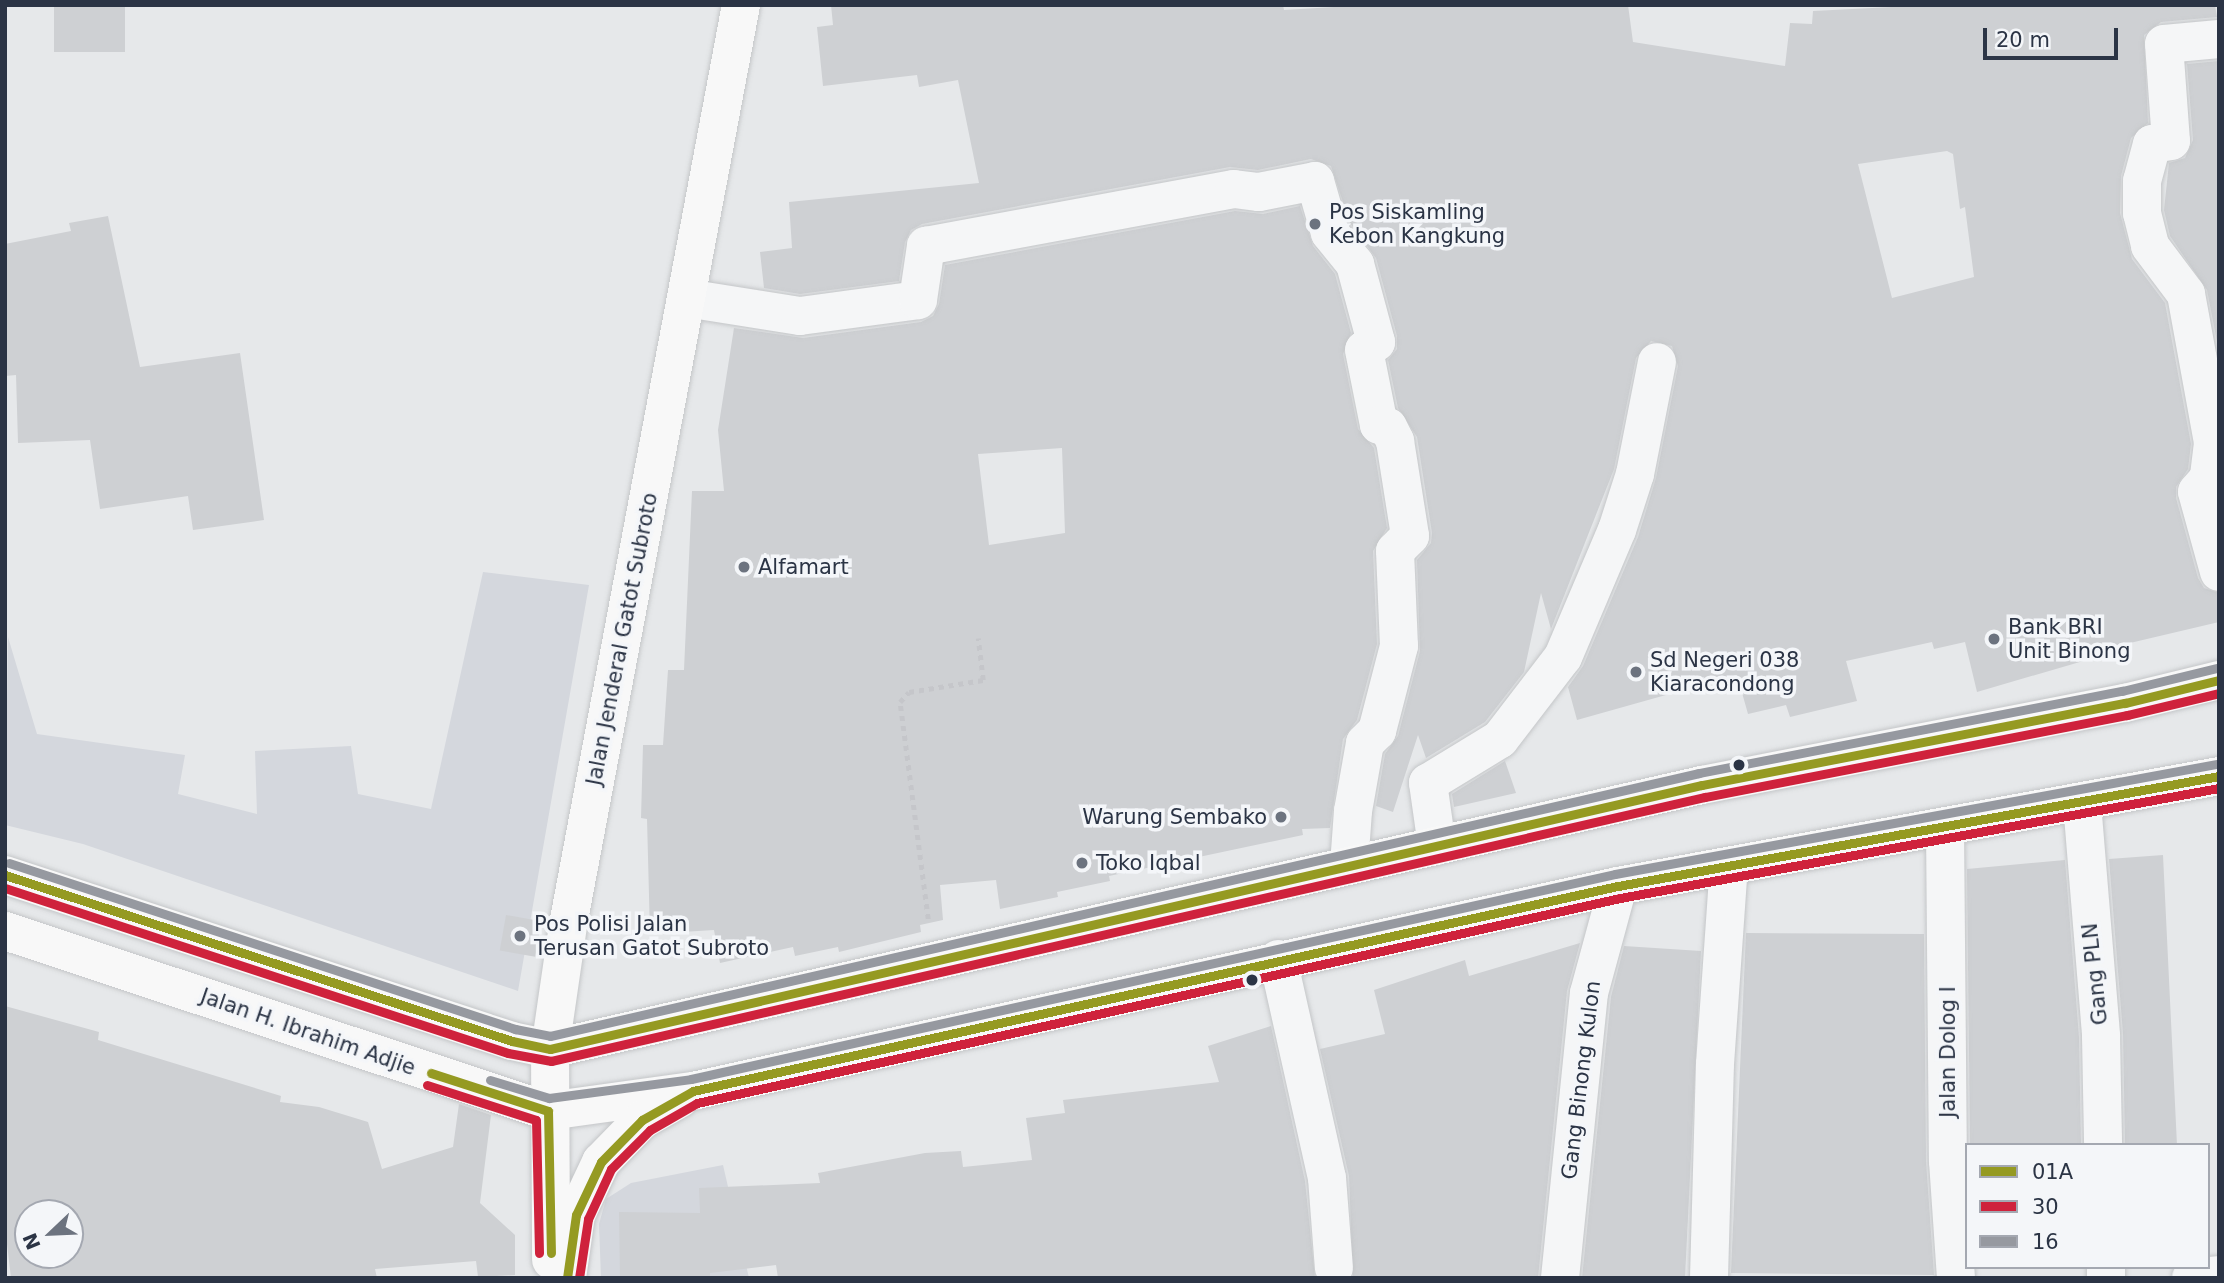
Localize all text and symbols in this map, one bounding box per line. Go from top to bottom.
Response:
scale bar [1986,14,2121,58]
text: 20 m [1996,28,2050,52]
place label: Pos Siskamling Kebon Kangkung [1329,199,1505,249]
marker: Pos Siskamling Kebon Kangkung [1307,216,1323,232]
street label: Jalan Jenderal Gatot Subroto [581,491,663,787]
place label: Alfamart [758,554,849,580]
marker: Alfamart [736,559,752,575]
place label: Bank BRI Unit Binong [2008,614,2130,664]
marker: Bank BRI Unit Binong [1986,631,2002,647]
place label: Sd Negeri 038 Kiaracondong [1650,647,1799,697]
marker: Sd Negeri 038 Kiaracondong [1628,664,1644,680]
unlabelled marker [1732,758,1746,772]
place label: Warung Sembako [1082,804,1267,830]
marker: Warung Sembako [1273,809,1289,825]
place label: Toko Iqbal [1096,850,1201,876]
marker: Toko Iqbal [1074,855,1090,871]
place label: Pos Polisi Jalan Terusan Gatot Subroto [534,911,769,961]
street label: Gang PLN [2077,922,2113,1026]
marker: Pos Polisi Jalan Terusan Gatot Subroto [512,928,528,944]
unlabelled marker [1245,973,1259,987]
street label: Gang Binong Kulon [1556,979,1606,1181]
street label: Jalan H. Ibrahim Adjie [197,983,419,1081]
street label: Jalan Dolog I [1935,986,1961,1118]
legend [1965,1143,2210,1269]
text: 01A [2032,1160,2073,1184]
text: 30 [2032,1195,2059,1219]
north arrow [14,1199,84,1269]
text: N [18,1230,45,1253]
text: 16 [2032,1230,2059,1254]

